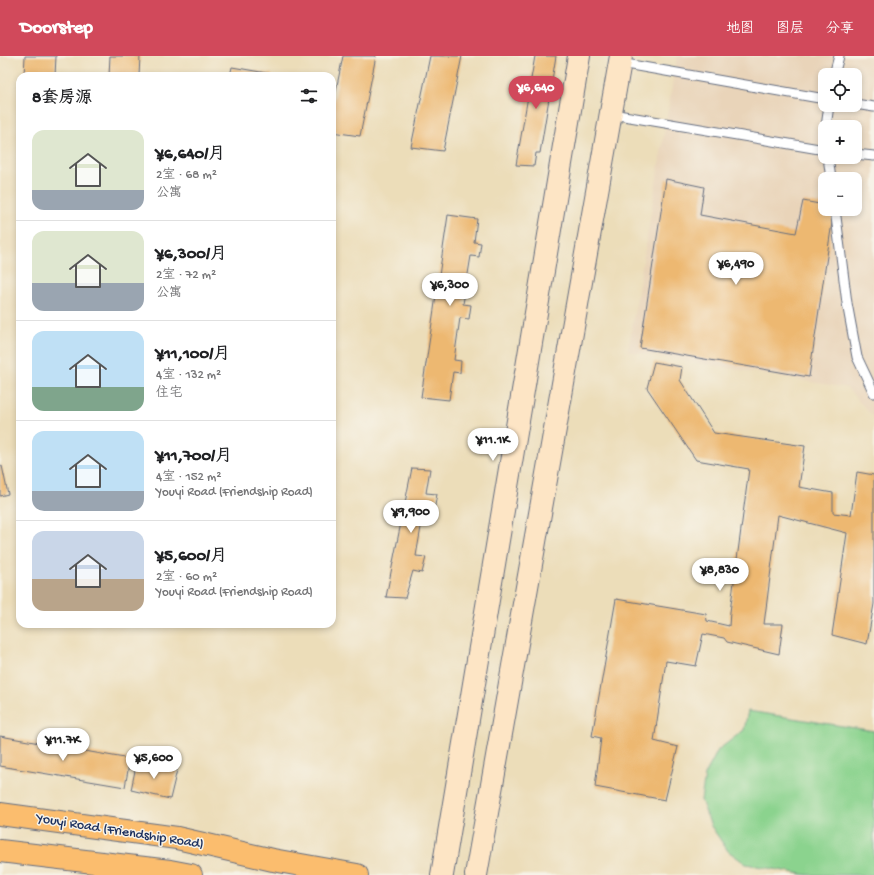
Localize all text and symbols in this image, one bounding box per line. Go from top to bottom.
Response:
text: Doorstep [20,17,93,40]
text: 地图 [726,21,754,38]
text: 图层 [776,21,804,38]
text: 分享 [826,21,854,38]
map controls [818,68,862,216]
button: locate [818,68,862,112]
pin: ¥6,640 [503,76,569,110]
text: ¥6,640 [518,81,554,96]
icon: filters [298,85,320,107]
text: 8套房源 [32,89,92,109]
button: + [818,120,862,164]
text: ¥6,640/月 [156,145,225,165]
icon: home [64,146,112,194]
text: 2室 · 68 m² [156,168,217,183]
button: − [818,172,862,216]
text: 公寓 [156,186,182,201]
text: ¥6,300/月 [156,245,227,265]
icon: home [64,247,112,295]
pin: ¥6,490 [703,252,769,286]
text: ¥6,490 [718,257,754,272]
text: 2室 · 72 m² [156,268,216,283]
pin: ¥6,300 [417,273,483,307]
text: ¥6,300 [431,278,469,293]
text: 公寓 [156,286,182,301]
text: ¥11,100/月 [156,345,230,365]
icon: home [64,347,112,395]
text: 4室 · 132 m² [156,368,221,383]
text: 住宅 [156,386,182,401]
pin: ¥11.1K [460,428,526,462]
text: ¥11.1K [476,433,510,448]
icon: home [64,447,112,495]
text: ¥11,700/月 [156,447,232,467]
text: 4室 · 152 m² [156,470,221,485]
text: Youyi Road (Friendship Road) [156,485,313,500]
pin: ¥9,900 [378,500,444,534]
text: ¥9,900 [392,505,430,520]
icon: home [64,547,112,595]
text: ¥5,600/月 [156,547,227,567]
pin: ¥8,830 [687,558,753,592]
text: ¥8,830 [701,563,739,578]
text: 2室 · 60 m² [156,570,217,585]
text: Youyi Road (Friendship Road) [156,585,313,600]
pin: ¥11.7K [30,728,96,762]
text: ¥11.7K [46,733,80,748]
pin: ¥5,600 [121,746,187,780]
text: ¥5,600 [135,751,173,766]
street label: Youyi Road (Friendship Road) [33,810,205,854]

